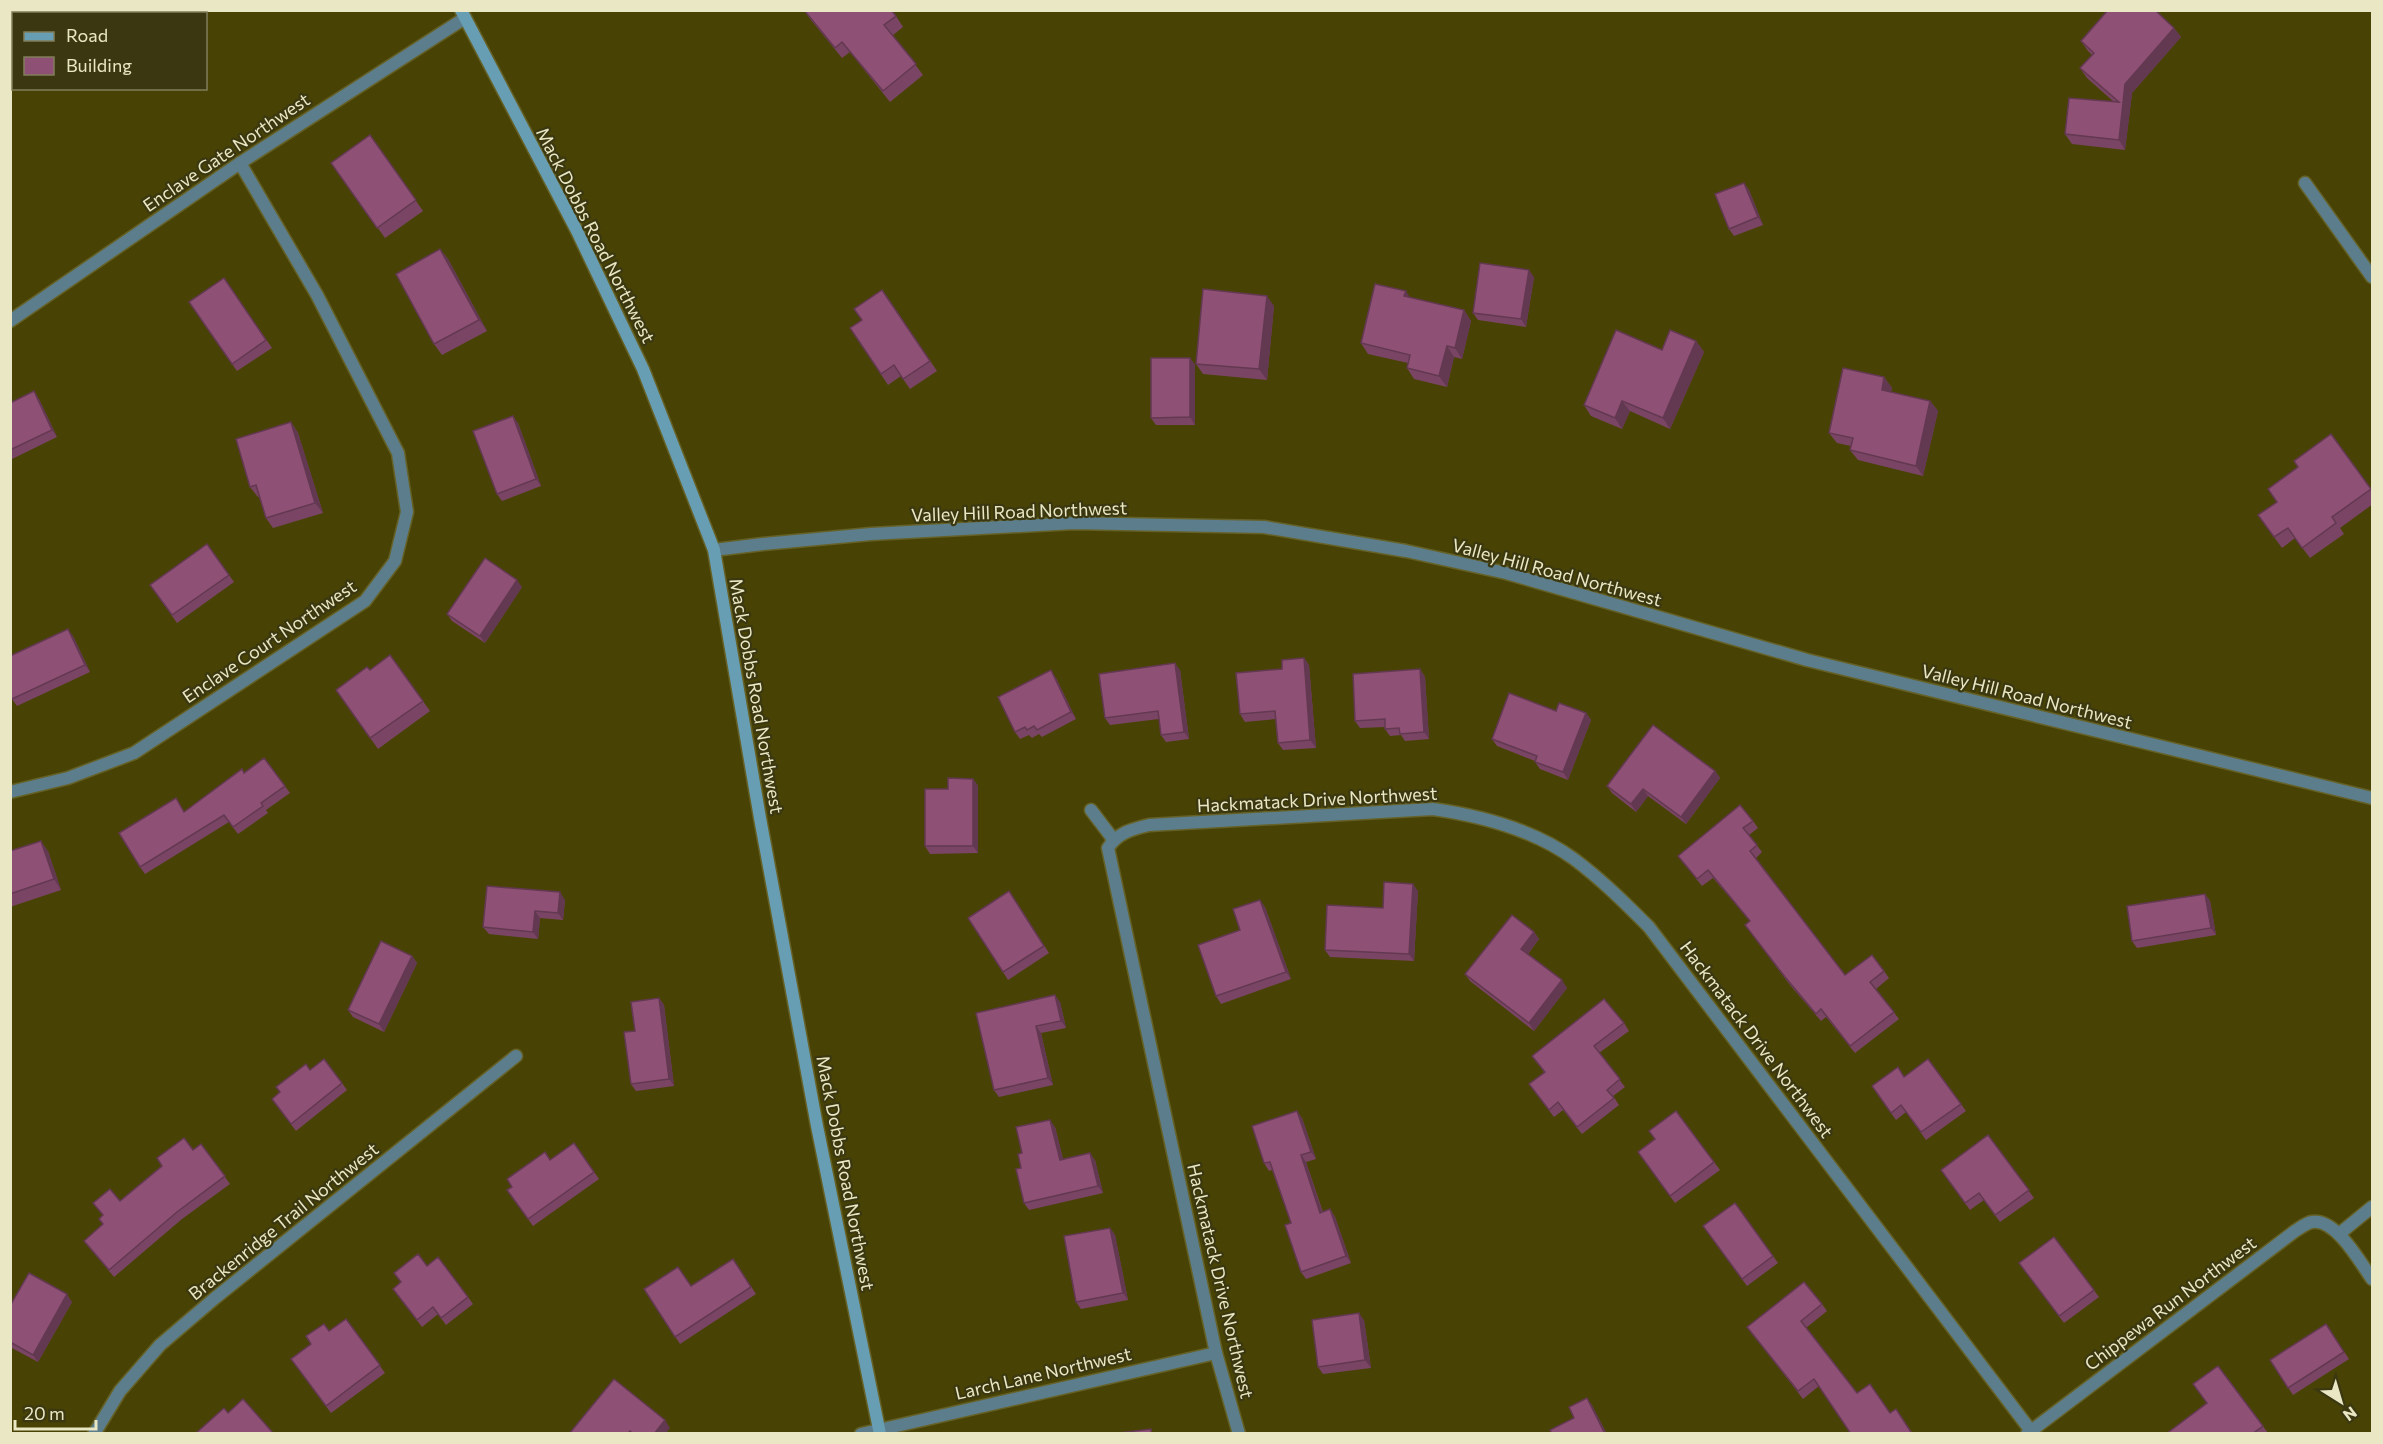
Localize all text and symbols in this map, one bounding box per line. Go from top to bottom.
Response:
legend [12,12,207,90]
text: Road [66,24,108,46]
text: Building [66,54,132,76]
street label: Enclave Gate Northwest [138,88,314,216]
street label: Mack Dobbs Road Northwest [532,124,660,346]
street label: Valley Hill Road Northwest [911,496,1127,526]
street label: Valley Hill Road Northwest [1450,533,1664,611]
street label: Enclave Court Northwest [178,575,360,707]
street label: Mack Dobbs Road Northwest [725,576,789,816]
street label: Valley Hill Road Northwest [1919,659,2135,733]
street label: Hackmatack Drive Northwest [1196,782,1438,816]
street label: Hackmatack Drive Northwest [1676,936,1838,1142]
street label: Mack Dobbs Road Northwest [812,1054,880,1292]
street label: Brackenridge Trail Northwest [184,1138,382,1304]
street label: Hackmatack Drive Northwest [1183,1161,1259,1401]
street label: Chippewa Run Northwest [2080,1231,2260,1375]
street label: Larch Lane Northwest [953,1342,1133,1404]
north arrow [2311,1372,2371,1432]
scale bar [15,1393,96,1431]
text: 20 m [24,1402,65,1424]
text: N [2340,1403,2361,1426]

